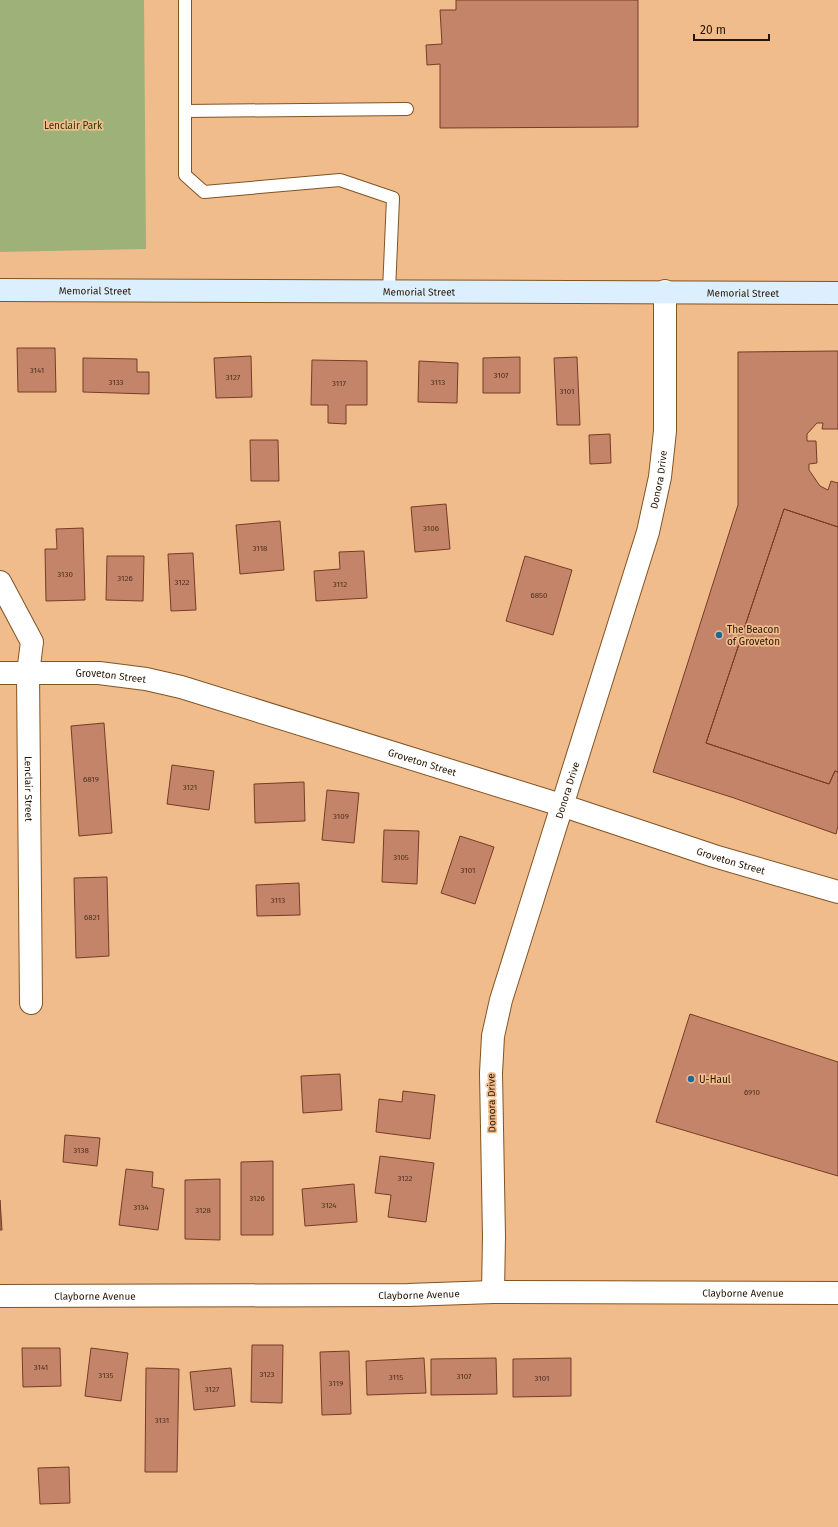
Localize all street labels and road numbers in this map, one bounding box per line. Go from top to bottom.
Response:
street label: Memorial Street [59,285,132,297]
street label: Memorial Street [383,286,456,299]
street label: Memorial Street [707,288,780,300]
street label: Donora Drive [648,450,670,510]
street label: Groveton Street [75,668,147,686]
street label: Groveton Street [386,747,458,779]
street label: Lenclair Street [22,756,34,822]
street label: Donora Drive [553,760,582,820]
street label: Groveton Street [695,846,767,878]
street label: Donora Drive [485,1073,499,1133]
street label: Clayborne Avenue [378,1288,460,1302]
street label: Clayborne Avenue [702,1288,784,1300]
street label: Clayborne Avenue [54,1291,136,1303]

